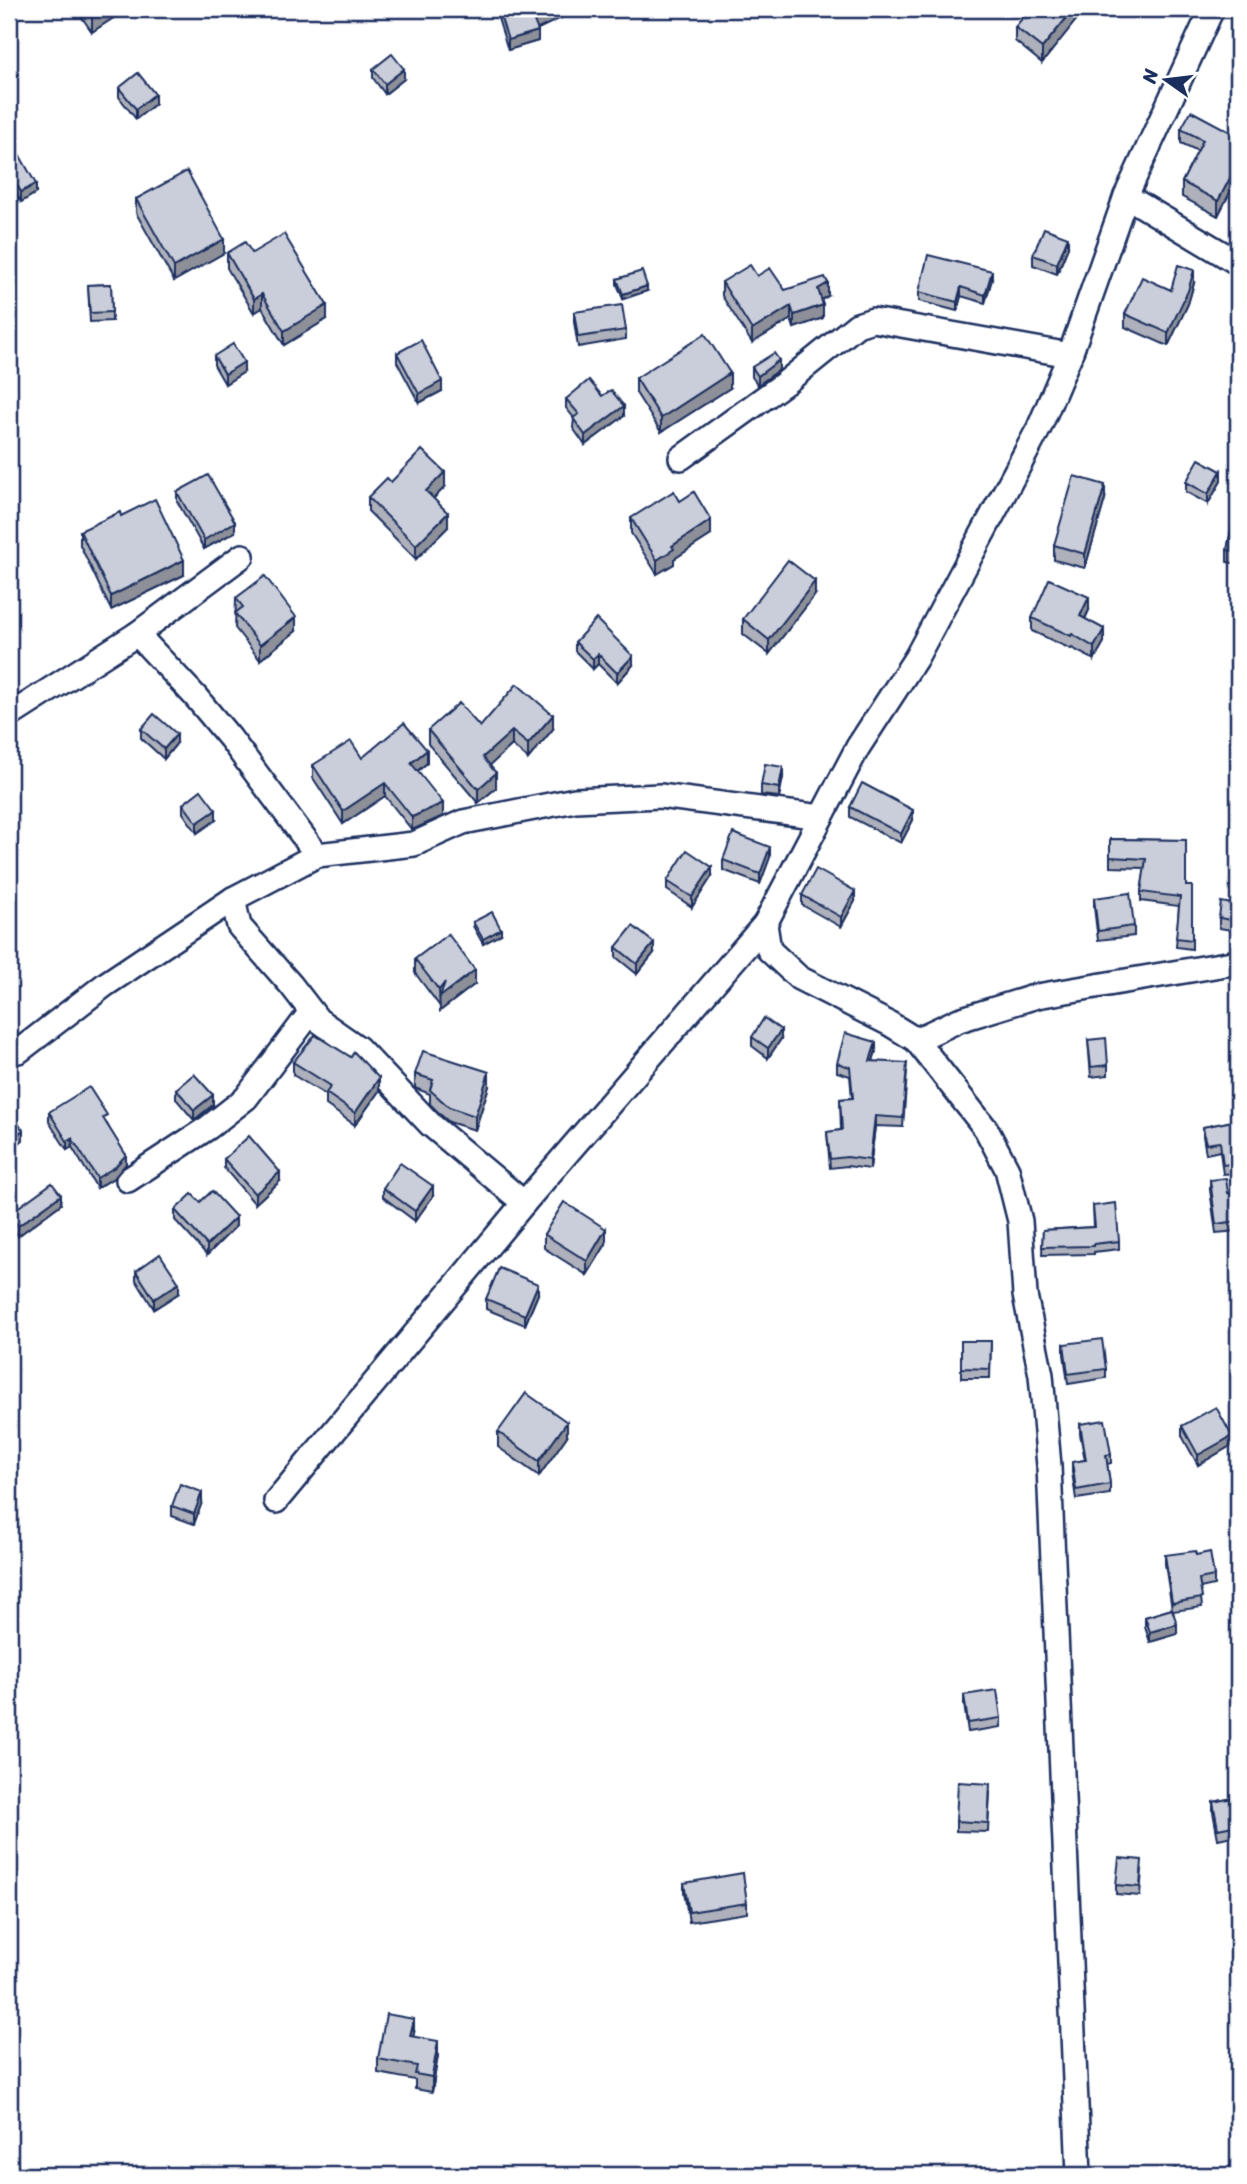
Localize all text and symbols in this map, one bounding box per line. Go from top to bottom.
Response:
north arrow [1132,46,1202,116]
text: N [1132,65,1168,87]

